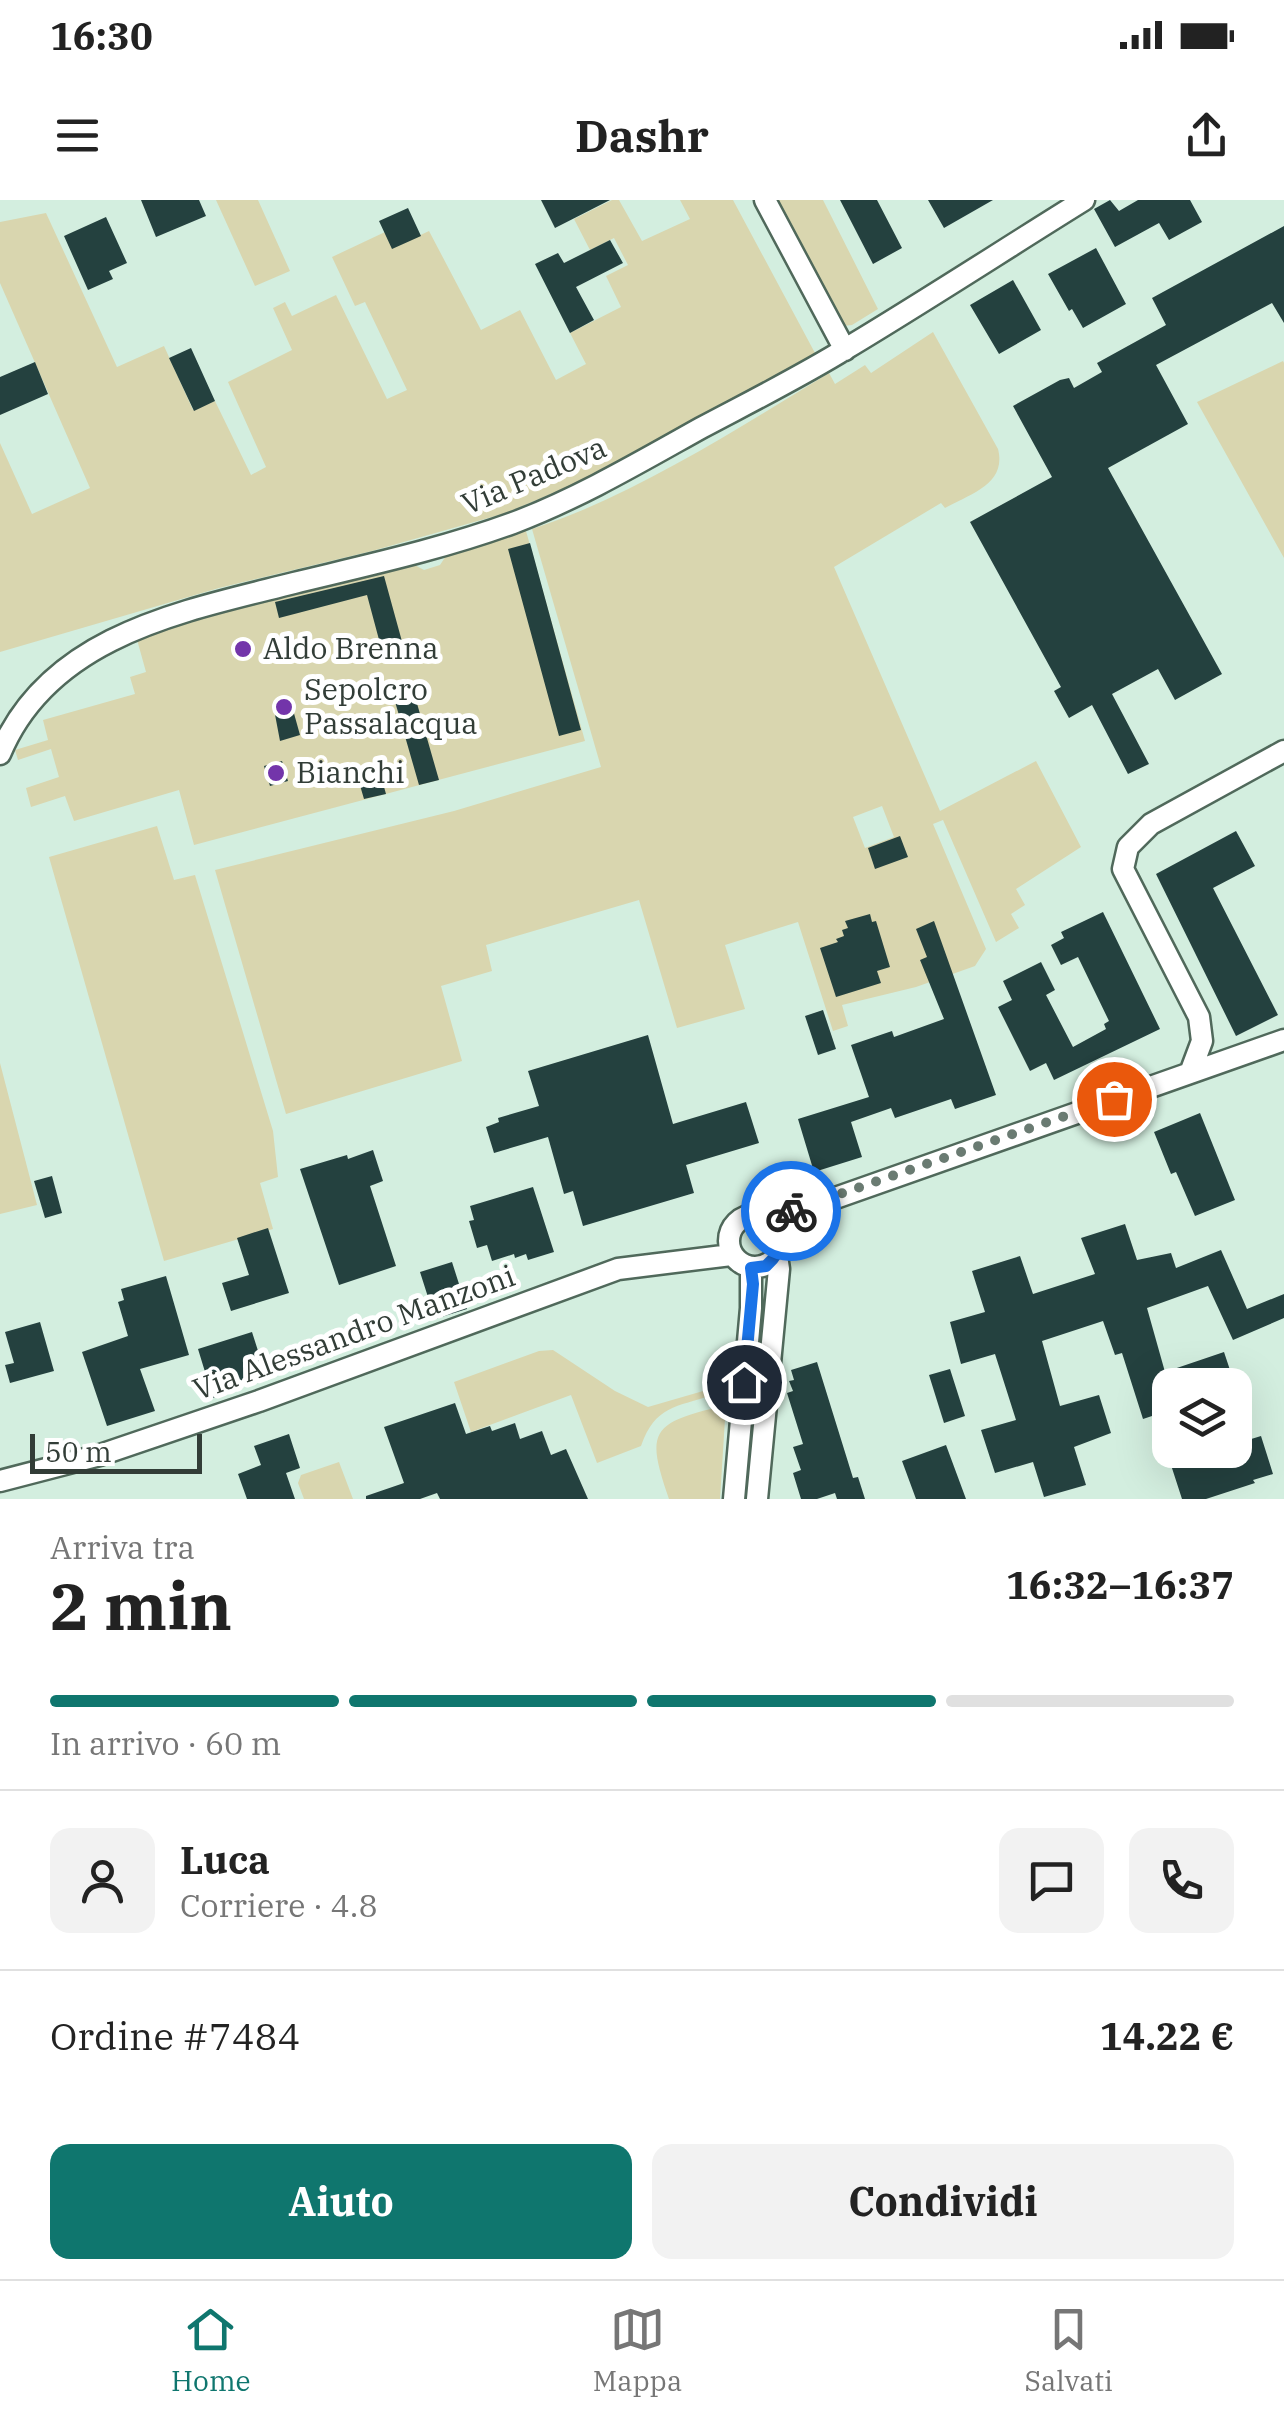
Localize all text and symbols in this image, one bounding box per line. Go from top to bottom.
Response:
text: 16:30 [50,11,153,60]
text: Dashr [575,106,709,164]
icon: menu [50,108,105,163]
icon: share [1179,108,1234,163]
street label: Via Padova [455,427,612,523]
place label: Aldo Brenna [263,628,439,667]
marker: Aldo Brenna [232,638,254,660]
place label: Sepolcro Passalacqua [304,669,478,742]
marker: Sepolcro Passalacqua [273,696,295,718]
place label: Bianchi [296,752,405,791]
marker: Bianchi [265,762,287,784]
pin [1072,1057,1157,1142]
icon: bag [1087,1072,1142,1127]
courier [741,1161,841,1261]
icon: bike [764,1184,819,1239]
street label: Via Alessandro Manzoni [187,1255,520,1408]
pin [702,1340,787,1425]
icon: home [717,1355,772,1410]
map controls [1152,1368,1252,1468]
button: layers [1152,1368,1252,1468]
scale bar [30,1429,202,1474]
text: 50 m [45,1433,112,1470]
text: Arriva tra [50,1526,195,1568]
text: 16:32–16:37 [1006,1560,1234,1609]
text: 2 min [50,1563,232,1648]
text: In arrivo · 60 m [50,1722,281,1764]
button: person [50,1828,155,1933]
button: chat [999,1828,1104,1933]
button: phone [1129,1828,1234,1933]
text: Luca [180,1835,270,1884]
text: Corriere · 4.8 [180,1884,378,1926]
text: Ordine #7484 [50,2011,300,2060]
text: 14.22 € [1100,2011,1234,2060]
button: Aiuto [50,2144,632,2259]
button: Condividi [652,2144,1234,2259]
tab: Home [171,2302,251,2399]
tab: Mappa [593,2302,682,2399]
tab: Salvati [1024,2302,1113,2399]

